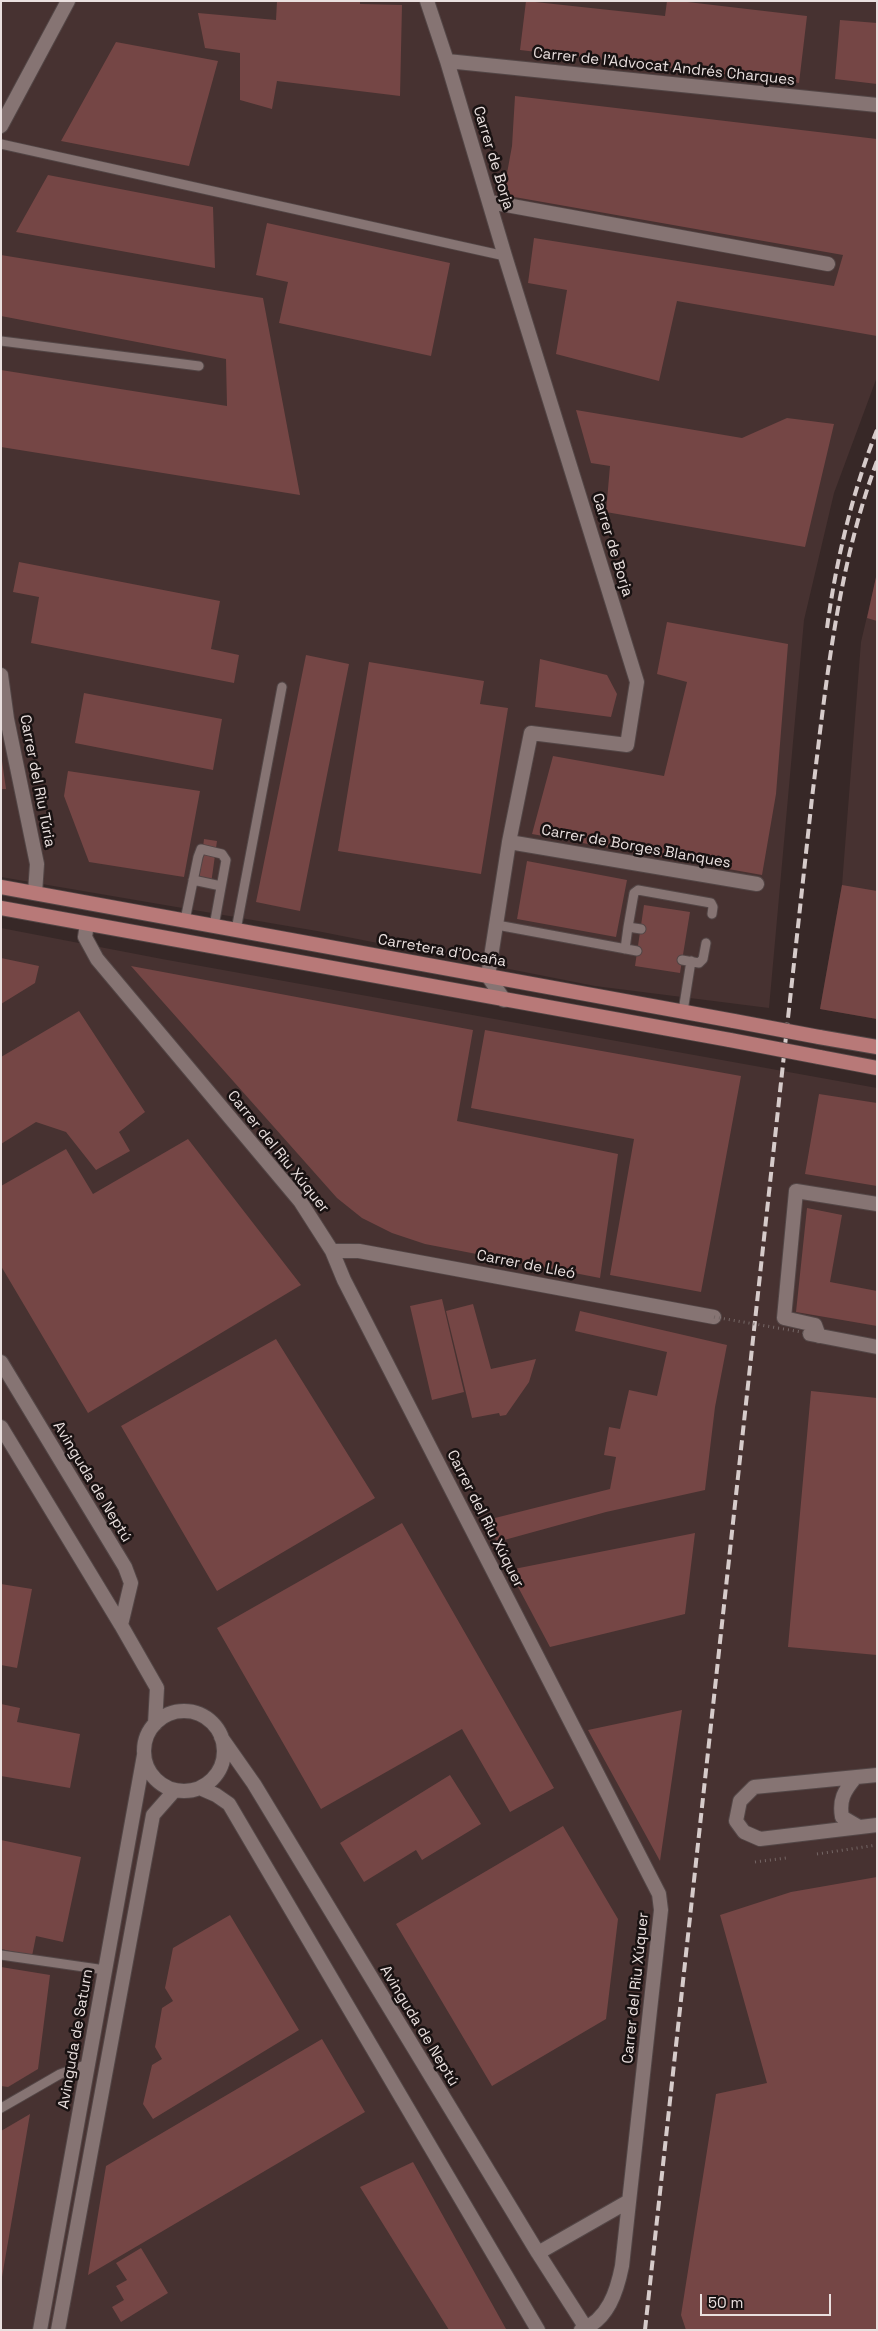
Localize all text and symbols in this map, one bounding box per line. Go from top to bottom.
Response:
street label: Carrer de l'Advocat Andrés Charques [532,44,796,90]
street label: Carrer de Borja [469,104,517,212]
street label: Carrer de Borja [588,491,636,599]
street label: Carrer del Riu Túria [15,713,59,849]
street label: Carrer de Borges Blanques [540,821,732,873]
street label: Carretera d'Ocaña [376,931,508,971]
street label: Carrer del Riu Xúquer [223,1087,333,1217]
street label: Carrer de Lleó [475,1247,577,1283]
street label: Avinguda de Neptú [49,1418,135,1546]
street label: Carrer del Riu Xúquer [443,1447,527,1591]
street label: Carrer del Riu Xúquer [619,1912,653,2064]
street label: Avinguda de Neptú [376,1962,462,2090]
street label: Avinguda de Saturn [55,1968,97,2110]
scale bar [703,2284,834,2316]
text: 50 m [708,2293,743,2312]

